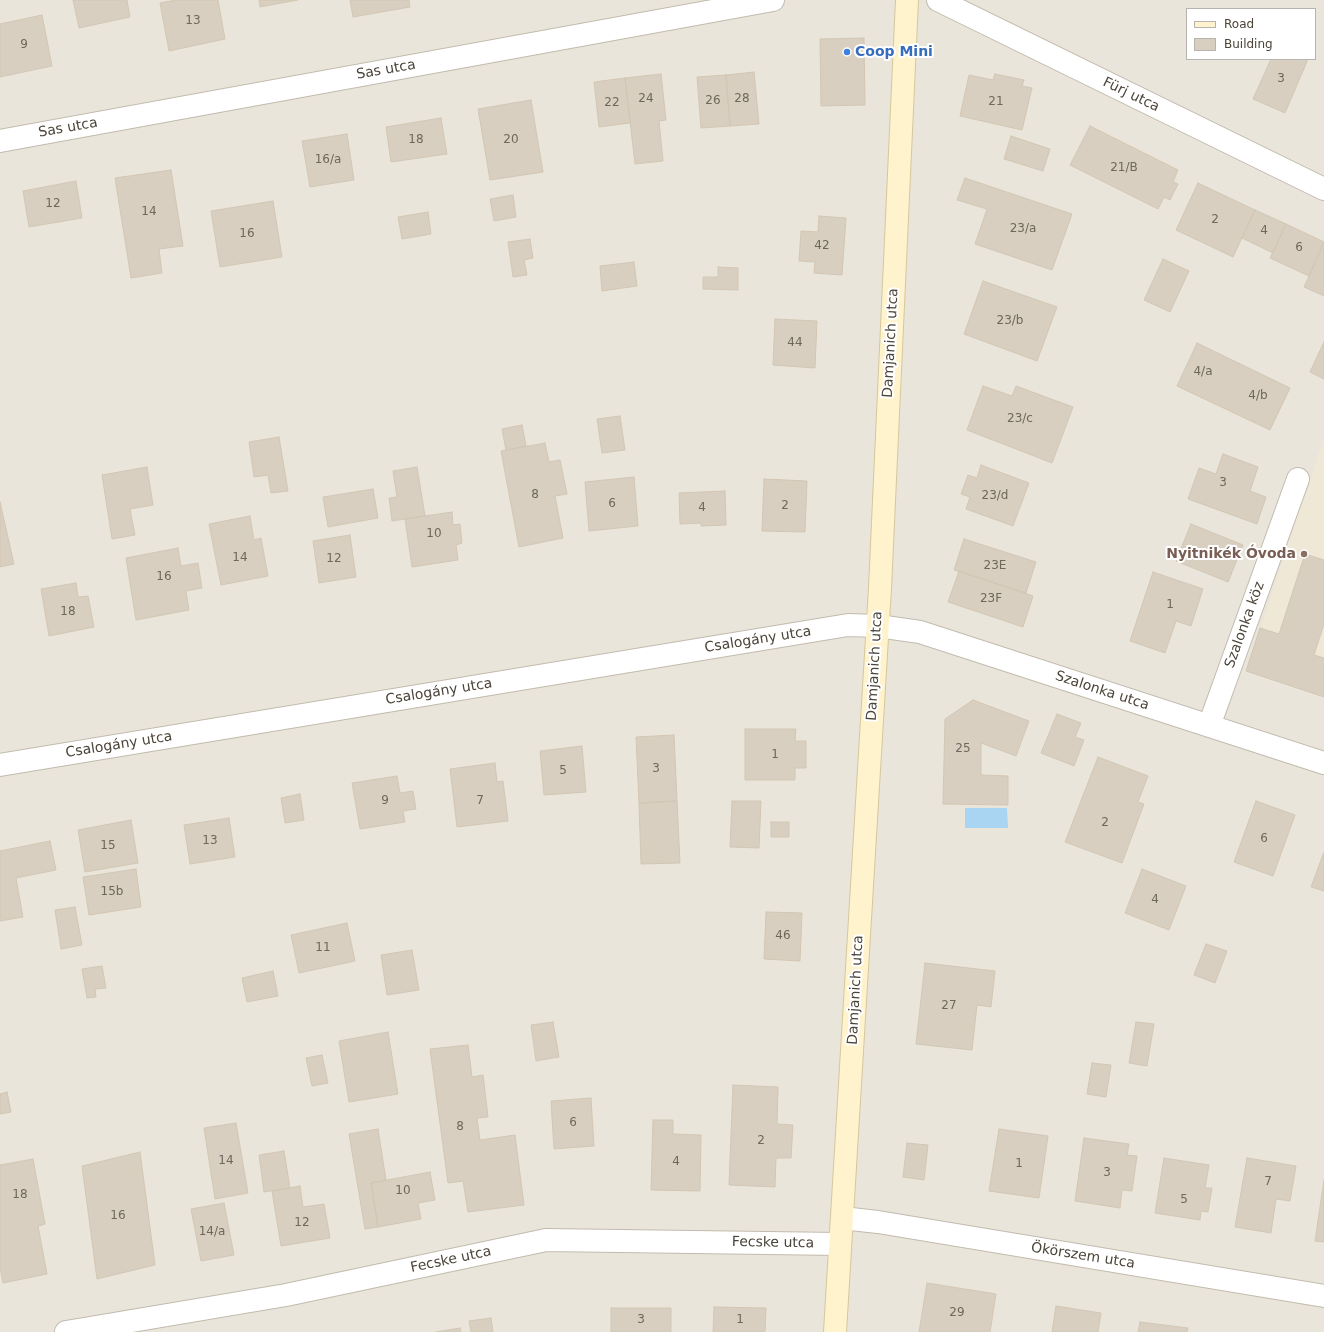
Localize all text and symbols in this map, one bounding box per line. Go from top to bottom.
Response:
legend [1186,8,1316,60]
house number: 13 [185,14,201,28]
text: Road [1224,17,1254,31]
text: Building [1224,37,1273,51]
house number: 9 [20,38,28,52]
place label: Coop Mini [855,44,933,60]
marker: Coop Mini [842,47,852,57]
street label: Sas utca [355,57,417,83]
house number: 3 [1277,72,1285,86]
street label: Fürj utca [1100,74,1162,116]
house number: 24 [638,92,654,106]
house number: 28 [734,92,750,106]
house number: 26 [705,94,721,108]
house number: 21 [988,95,1004,109]
house number: 22 [604,96,620,110]
street label: Sas utca [37,115,99,141]
house number: 18 [408,133,424,147]
house number: 20 [503,133,519,147]
house number: 16/a [315,153,341,167]
house number: 21/B [1110,161,1138,175]
house number: 12 [45,197,61,211]
house number: 14 [141,205,157,219]
house number: 2 [1211,213,1219,227]
house number: 23/a [1010,222,1036,236]
house number: 4 [1260,224,1268,238]
house number: 16 [239,227,255,241]
house number: 42 [814,239,830,253]
house number: 6 [1295,241,1303,255]
street label: Damjanich utca [880,288,902,398]
house number: 23/b [997,314,1023,328]
house number: 44 [787,336,803,350]
house number: 4/a [1193,365,1213,379]
house number: 4/b [1248,389,1268,403]
house number: 23/c [1007,412,1033,426]
house number: 3 [1219,476,1227,490]
house number: 8 [531,488,539,502]
house number: 23/d [982,489,1008,503]
house number: 6 [608,497,616,511]
house number: 2 [781,499,789,513]
house number: 4 [698,501,706,515]
house number: 10 [426,527,442,541]
place label: Nyitnikék Óvoda [1166,546,1296,562]
marker: Nyitnikék Óvoda [1299,549,1309,559]
house number: 14 [232,551,248,565]
house number: 12 [326,552,342,566]
house number: 23E [984,559,1006,573]
house number: 16 [156,570,172,584]
street label: Szalonka köz [1222,580,1268,670]
house number: 23F [980,592,1002,606]
house number: 1 [1166,598,1174,612]
house number: 18 [60,605,76,619]
street label: Damjanich utca [864,611,886,721]
street label: Csalogány utca [703,623,813,657]
street label: Szalonka utca [1053,668,1151,714]
street label: Csalogány utca [384,675,494,709]
street label: Csalogány utca [64,728,174,762]
house number: 25 [955,742,971,756]
house number: 1 [771,748,779,762]
house number: 3 [652,762,660,776]
house number: 5 [559,764,567,778]
house number: 9 [381,794,389,808]
house number: 7 [476,794,484,808]
house number: 2 [1101,816,1109,830]
house number: 6 [1260,832,1268,846]
house number: 13 [202,834,218,848]
house number: 15 [100,839,116,853]
house number: 15b [101,885,123,899]
house number: 4 [1151,893,1159,907]
house number: 46 [775,929,791,943]
street label: Damjanich utca [845,935,867,1045]
house number: 11 [315,941,331,955]
house number: 27 [941,999,957,1013]
house number: 6 [569,1116,577,1130]
house number: 8 [456,1120,464,1134]
house number: 2 [757,1134,765,1148]
house number: 14 [218,1154,234,1168]
house number: 4 [672,1155,680,1169]
house number: 1 [1015,1157,1023,1171]
house number: 3 [1103,1166,1111,1180]
house number: 7 [1264,1175,1272,1189]
house number: 10 [395,1184,411,1198]
house number: 18 [12,1188,28,1202]
house number: 5 [1180,1193,1188,1207]
house number: 16 [110,1209,126,1223]
house number: 12 [294,1216,310,1230]
house number: 14/a [199,1225,225,1239]
street label: Fecske utca [732,1234,814,1252]
street label: Ökörszem utca [1030,1239,1136,1273]
street label: Fecske utca [409,1243,493,1277]
house number: 29 [949,1306,965,1320]
house number: 3 [637,1313,645,1327]
house number: 1 [736,1313,744,1327]

